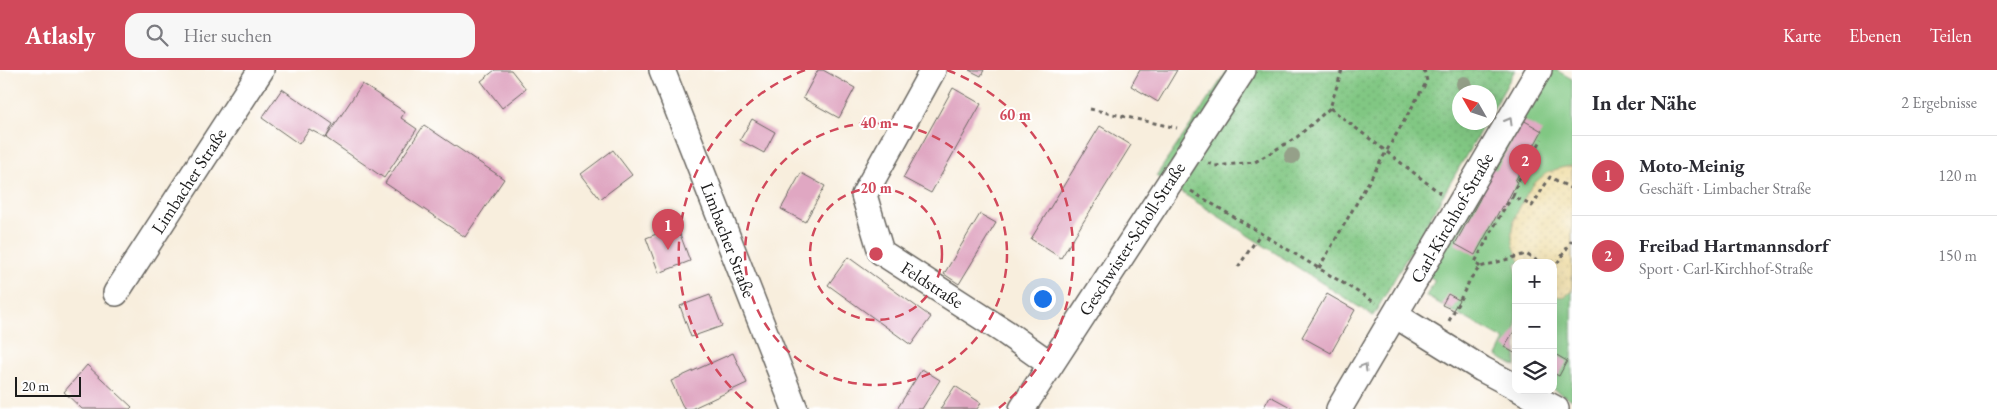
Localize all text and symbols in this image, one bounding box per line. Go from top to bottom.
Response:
search box [125,13,475,58]
text: Atlasly [25,20,95,51]
icon: search [143,21,171,49]
text: Hier suchen [183,23,272,48]
text: Karte [1783,24,1821,47]
text: Ebenen [1849,24,1902,47]
text: Teilen [1930,24,1972,47]
north arrow [1452,85,1497,130]
text: In der Nähe [1592,89,1697,116]
text: 2 Ergebnisse [1901,92,1977,113]
text: 60 m [999,105,1031,124]
text: 40 m [860,113,892,132]
one-way arrow [1502,118,1512,127]
street label: Limbacher Straße [146,123,231,238]
pin: 2 [1509,144,1541,185]
street label: Carl-Kirchhof-Straße [1405,148,1498,287]
text: Moto-Meinig [1639,153,1745,178]
street label: Geschwister-Scholl-Straße [1073,158,1190,320]
text: 1 [1604,165,1612,186]
text: 120 m [1938,165,1977,186]
text: 20 m [860,178,892,197]
text: Geschäft · Limbacher Straße [1639,178,1811,199]
street label: Limbacher Straße [696,179,761,301]
pin: 1 [652,209,684,250]
text: Freibad Hartmannsdorf [1639,233,1829,258]
centre of rings [867,245,885,263]
text: 2 [1604,245,1612,266]
text: 150 m [1938,245,1977,266]
street label: Feldstraße [897,256,968,313]
text: Sport · Carl-Kirchhof-Straße [1639,258,1813,279]
map controls [1512,259,1557,394]
button: + [1512,259,1557,304]
your location [1030,286,1056,312]
button: − [1512,304,1557,349]
button: layers [1512,349,1557,394]
one-way arrow [1358,364,1368,373]
scale bar [15,374,81,397]
text: 20 m [22,377,49,395]

